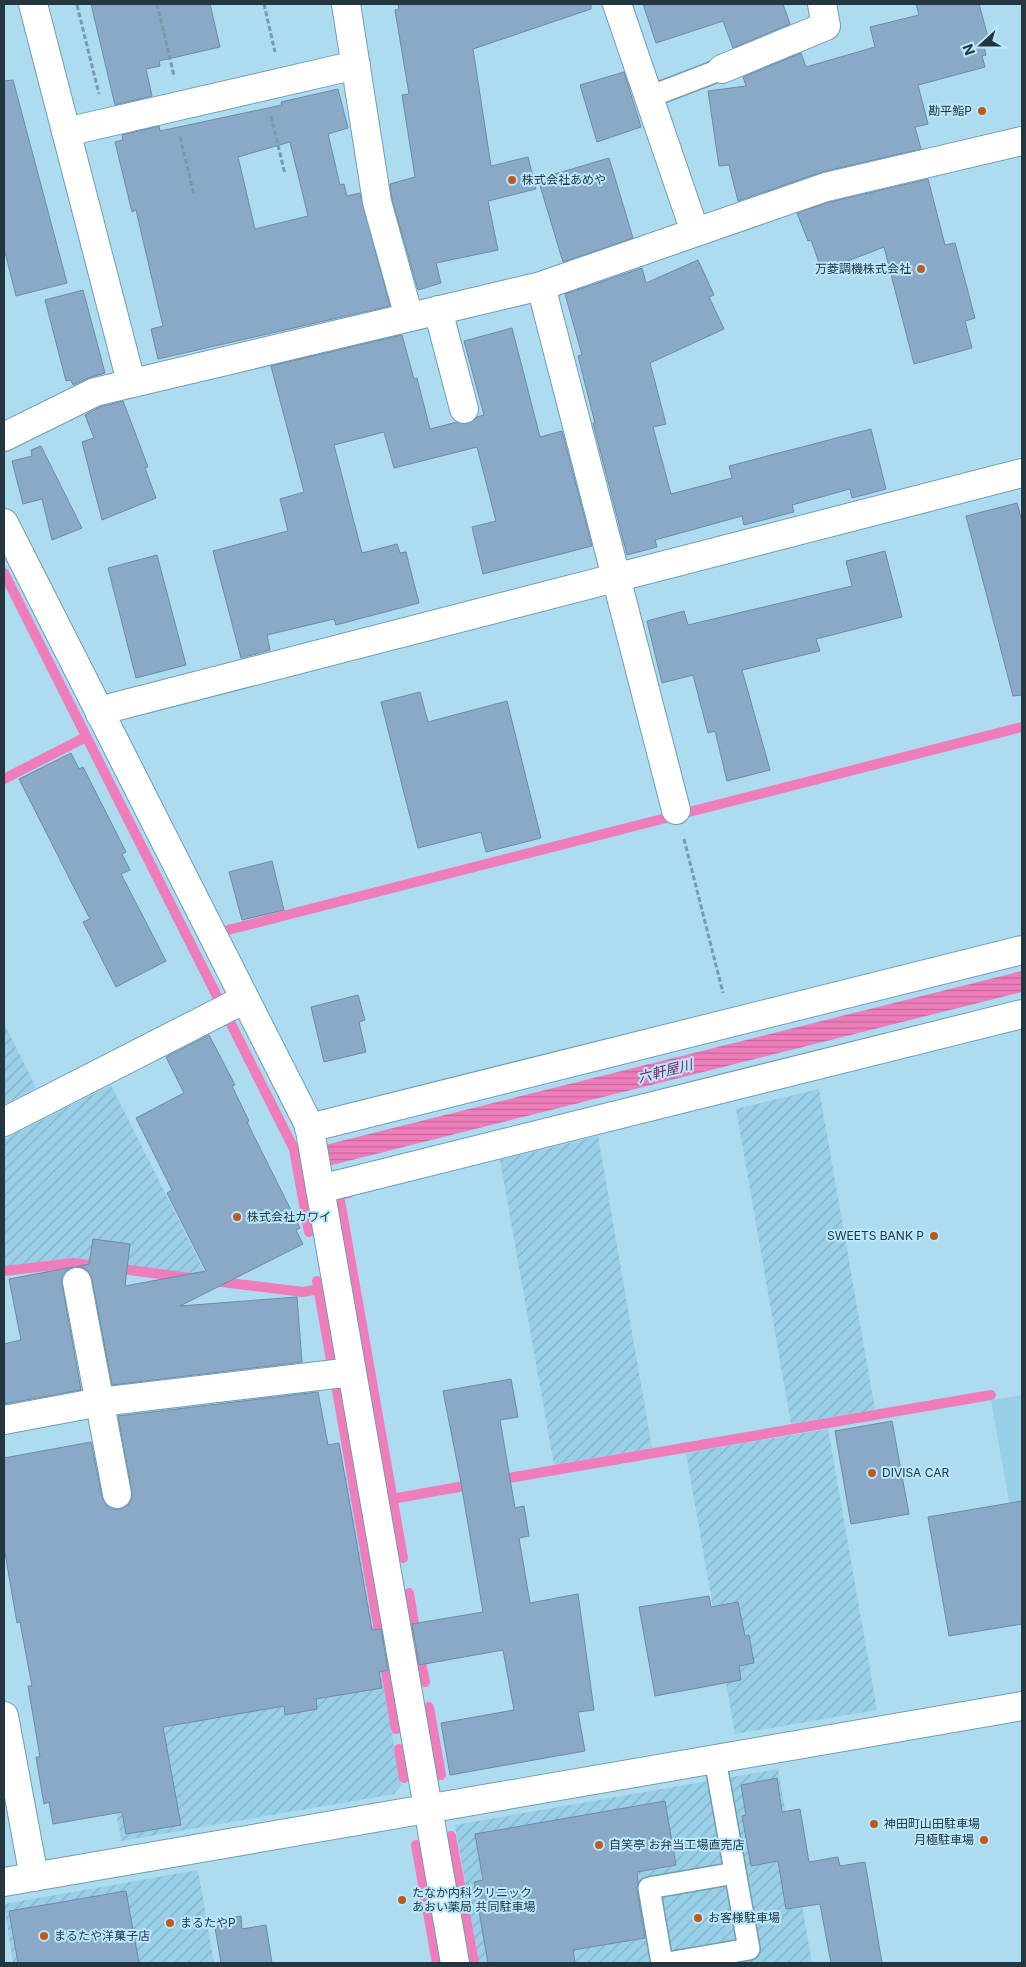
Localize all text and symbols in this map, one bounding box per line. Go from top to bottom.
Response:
north arrow [956,20,1006,70]
text: N [959,42,978,58]
place label: 勘平鮨P [928,103,972,118]
marker: 勘平鮨P [976,105,988,117]
place label: 株式会社あめや [522,172,606,187]
marker: 株式会社あめや [506,174,518,186]
place label: 万菱調機株式会社 [815,261,911,276]
marker: 万菱調機株式会社 [915,263,927,275]
water label: 六軒屋川 [636,1055,696,1086]
place label: 株式会社カワイ [247,1209,331,1224]
marker: 株式会社カワイ [231,1211,243,1223]
place label: SWEETS BANK P [827,1228,924,1243]
marker: SWEETS BANK P [928,1230,940,1242]
place label: DIVISA CAR [882,1465,950,1480]
marker: DIVISA CAR [866,1467,878,1479]
place label: 神田町山田駐車場 [884,1816,980,1831]
marker: 神田町山田駐車場 [868,1818,880,1830]
place label: 月極駐車場 [914,1832,974,1847]
marker: 月極駐車場 [978,1834,990,1846]
place label: 自笑亭 お弁当工場直売店 [609,1837,744,1852]
marker: 自笑亭 お弁当工場直売店 [593,1839,605,1851]
place label: たなか内科クリニック あおい薬局 共同駐車場 [412,1885,535,1914]
marker: たなか内科クリニック あおい薬局 共同駐車場 [396,1894,408,1906]
place label: お客様駐車場 [708,1910,780,1925]
marker: お客様駐車場 [692,1912,704,1924]
place label: まるたやP [180,1915,236,1930]
marker: まるたやP [164,1917,176,1929]
place label: まるたや洋菓子店 [54,1928,150,1943]
marker: まるたや洋菓子店 [38,1930,50,1942]

